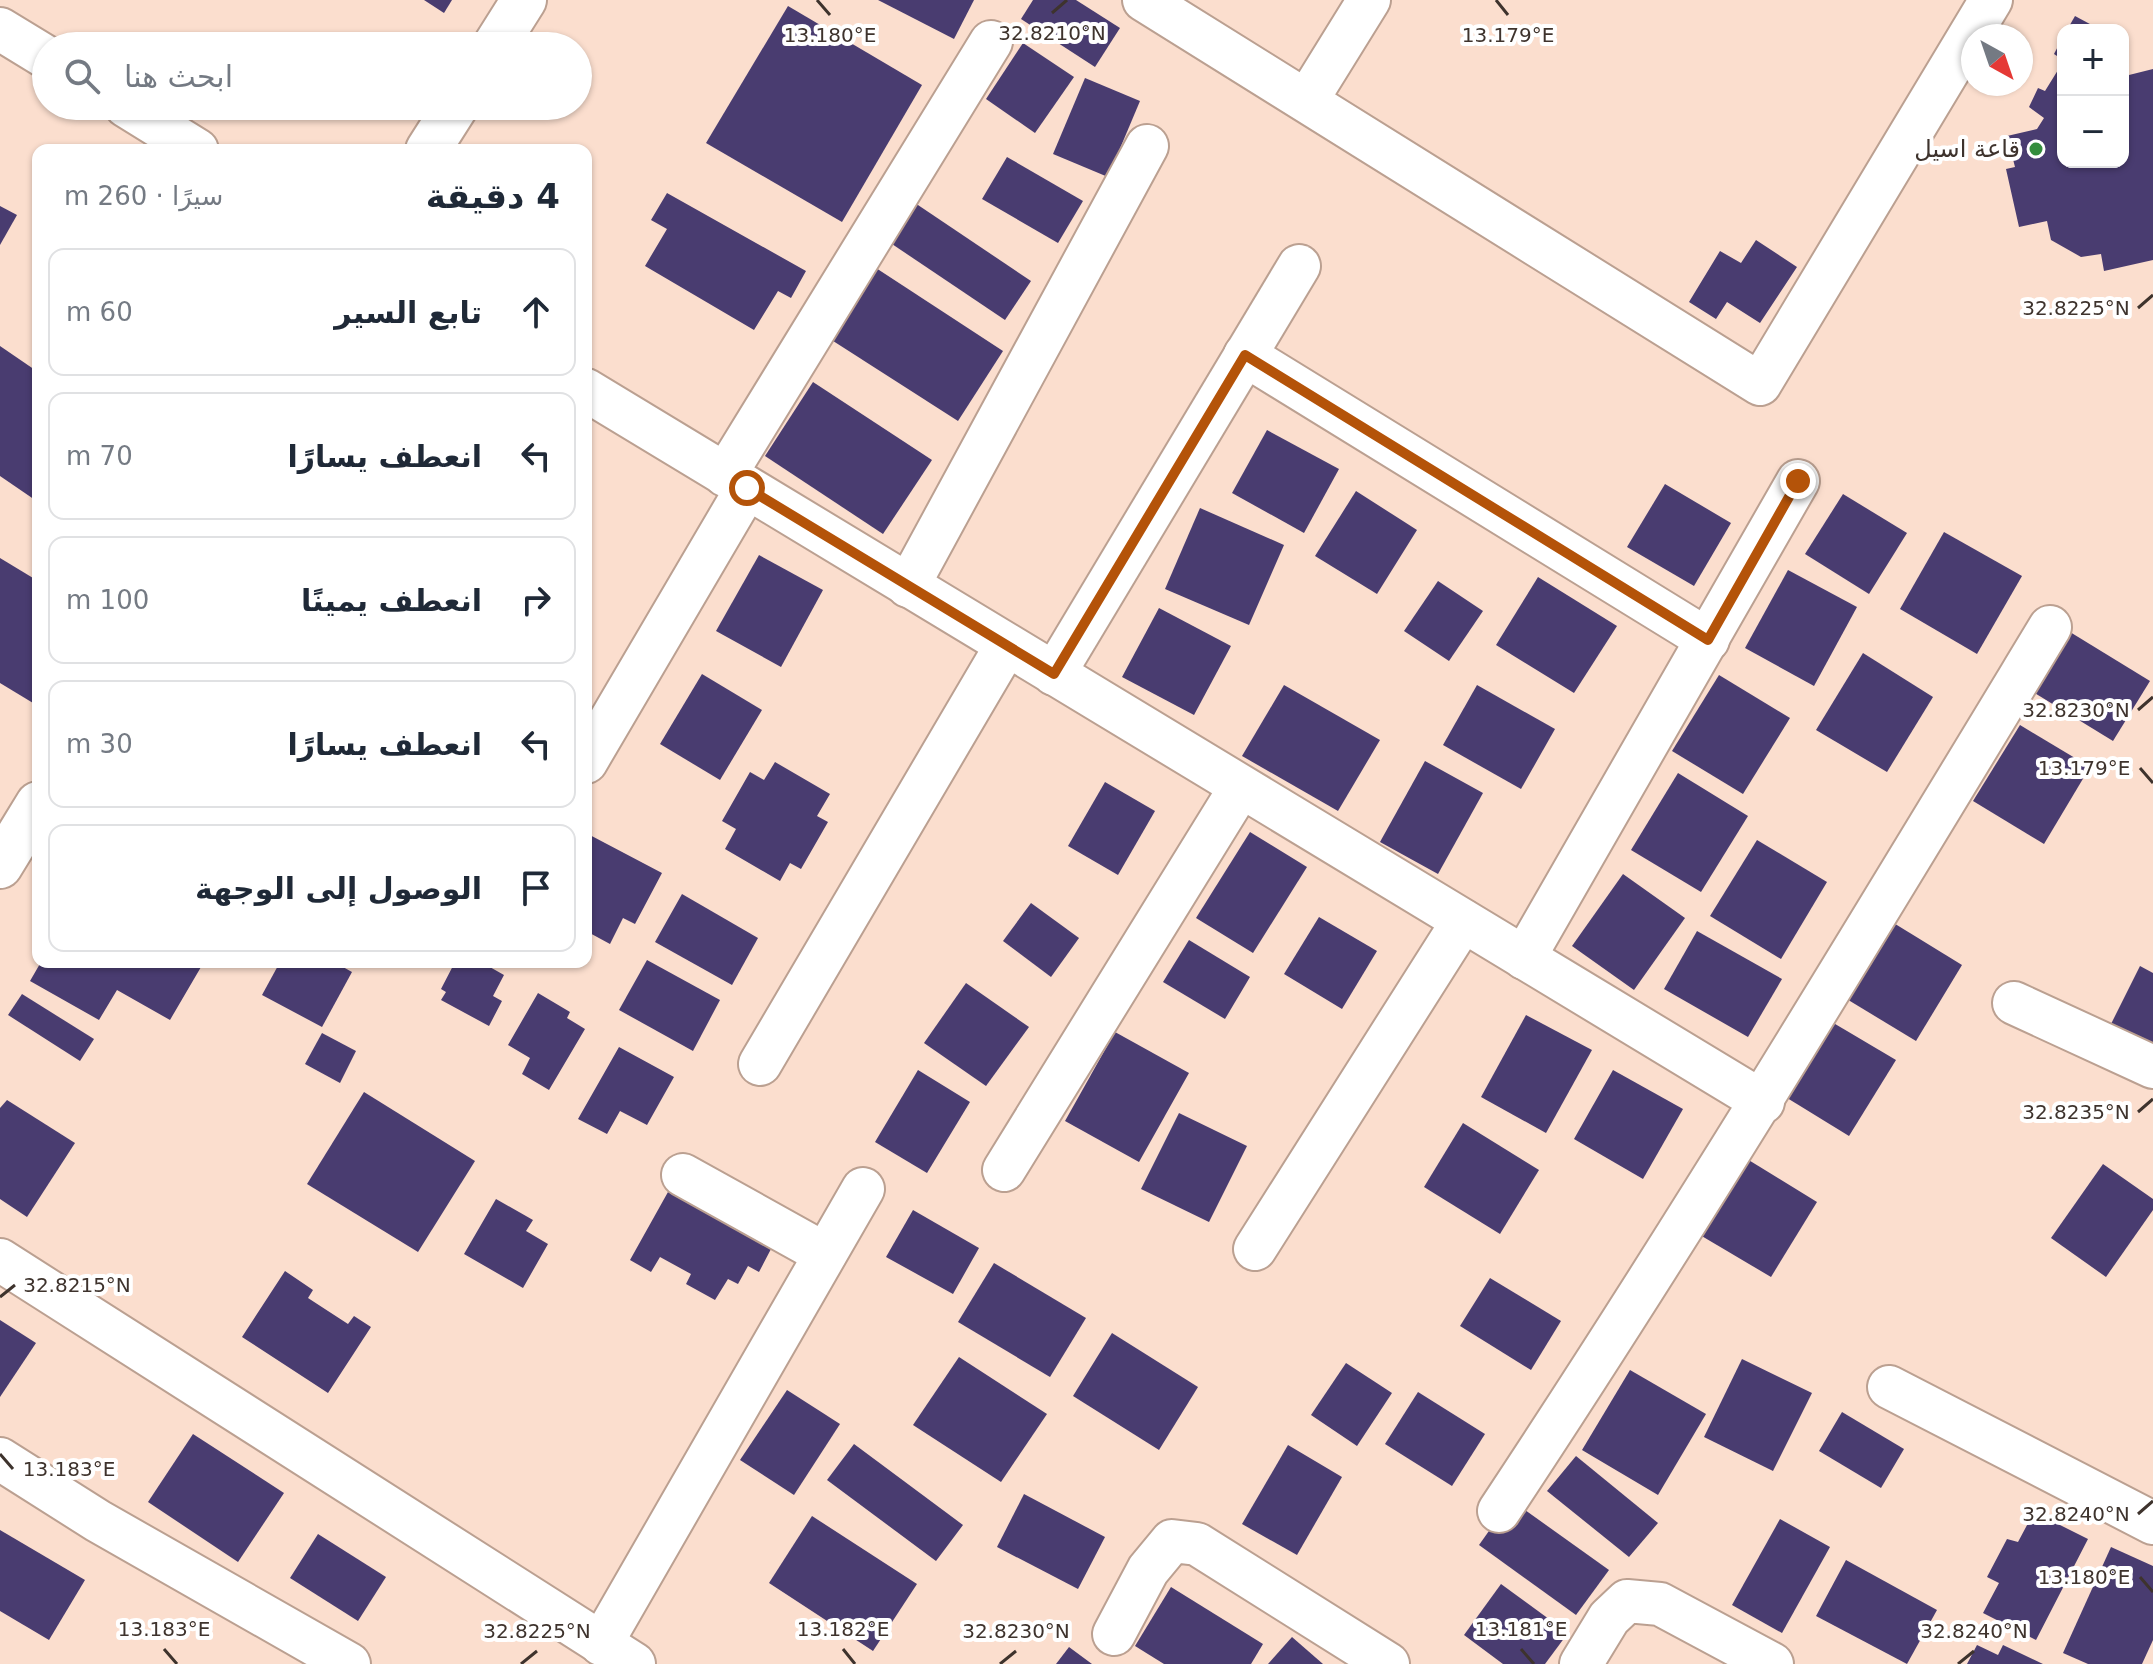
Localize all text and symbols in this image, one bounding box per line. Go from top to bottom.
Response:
text: 32.8210°N [998,21,1106,45]
text: 13.180°E [784,23,876,47]
text: 13.179°E [1462,23,1554,47]
north arrow [1961,24,2033,96]
map controls [2057,24,2129,168]
button: + [2057,24,2129,96]
search box [32,32,592,120]
icon: search [60,54,104,98]
text: ابحث هنا [124,59,233,94]
button: − [2057,96,2129,168]
place label: قاعة اسيل [1914,135,2020,163]
marker: قاعة اسيل [2027,140,2045,158]
text: 4 دقيقة [426,176,560,216]
text: سيرًا · 260 m [64,181,223,211]
icon: ahead [514,290,558,334]
text: تابع السير [334,295,482,330]
text: 32.8225°N [2022,296,2130,320]
text: 60 m [66,297,133,327]
icon: left [514,434,558,478]
text: انعطف يسارًا [288,439,482,474]
text: 70 m [66,441,133,471]
route end [1780,463,1816,499]
route start [729,470,765,506]
icon: right [514,578,558,622]
text: انعطف يمينًا [301,583,482,618]
text: 100 m [66,585,149,615]
text: 32.8230°N [2022,698,2130,722]
icon: left [514,722,558,766]
text: انعطف يسارًا [288,727,482,762]
text: 30 m [66,729,133,759]
text: 13.179°E [2038,756,2130,780]
icon: arrive [514,866,558,910]
text: الوصول إلى الوجهة [195,871,482,906]
text: 32.8235°N [2022,1100,2130,1124]
text: 32.8215°N [23,1273,131,1297]
text: 13.183°E [23,1457,115,1481]
text: 32.8240°N [2022,1502,2130,1526]
text: 13.180°E [2038,1565,2130,1589]
text: 13.183°E [118,1617,210,1641]
text: 13.182°E [797,1617,889,1641]
text: 13.181°E [1475,1617,1567,1641]
text: 32.8225°N [483,1619,591,1643]
text: 32.8230°N [962,1619,1070,1643]
text: 32.8240°N [1920,1619,2028,1643]

